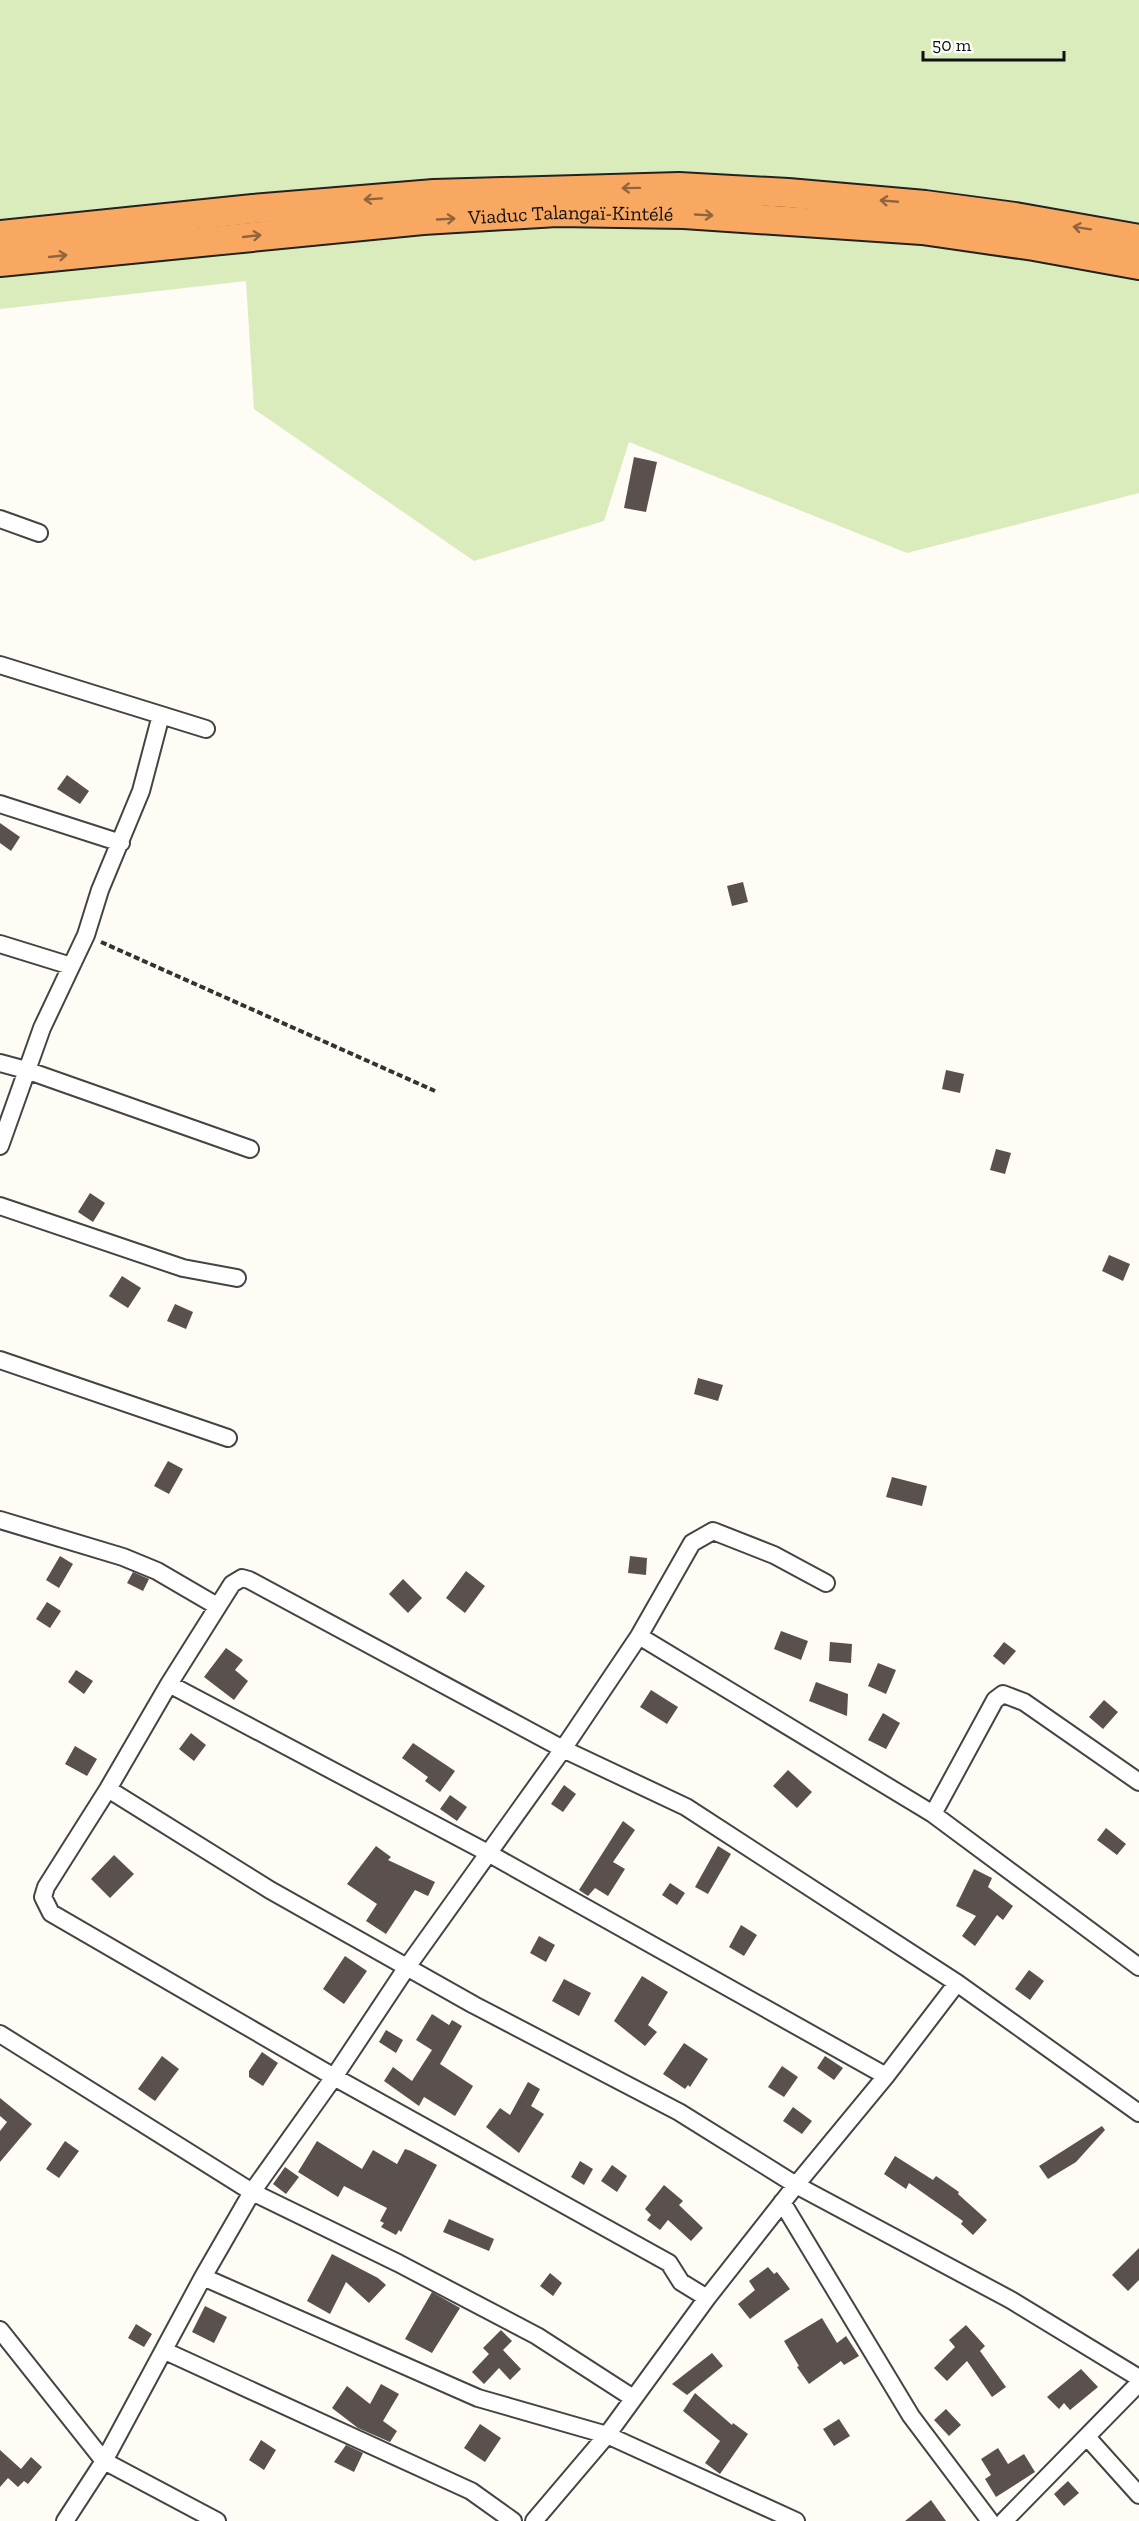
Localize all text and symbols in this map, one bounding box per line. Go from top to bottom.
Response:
scale bar [923,24,1064,62]
text: 50 m [932,34,972,56]
one-way arrow [622,182,642,194]
one-way arrow [364,193,384,204]
one-way arrow [879,195,899,206]
street label: Viaduc Talangaï-Kintélé [466,200,674,229]
one-way arrow [694,210,714,221]
one-way arrow [436,213,456,224]
one-way arrow [1072,222,1092,233]
one-way arrow [242,230,262,241]
one-way arrow [48,250,68,261]

